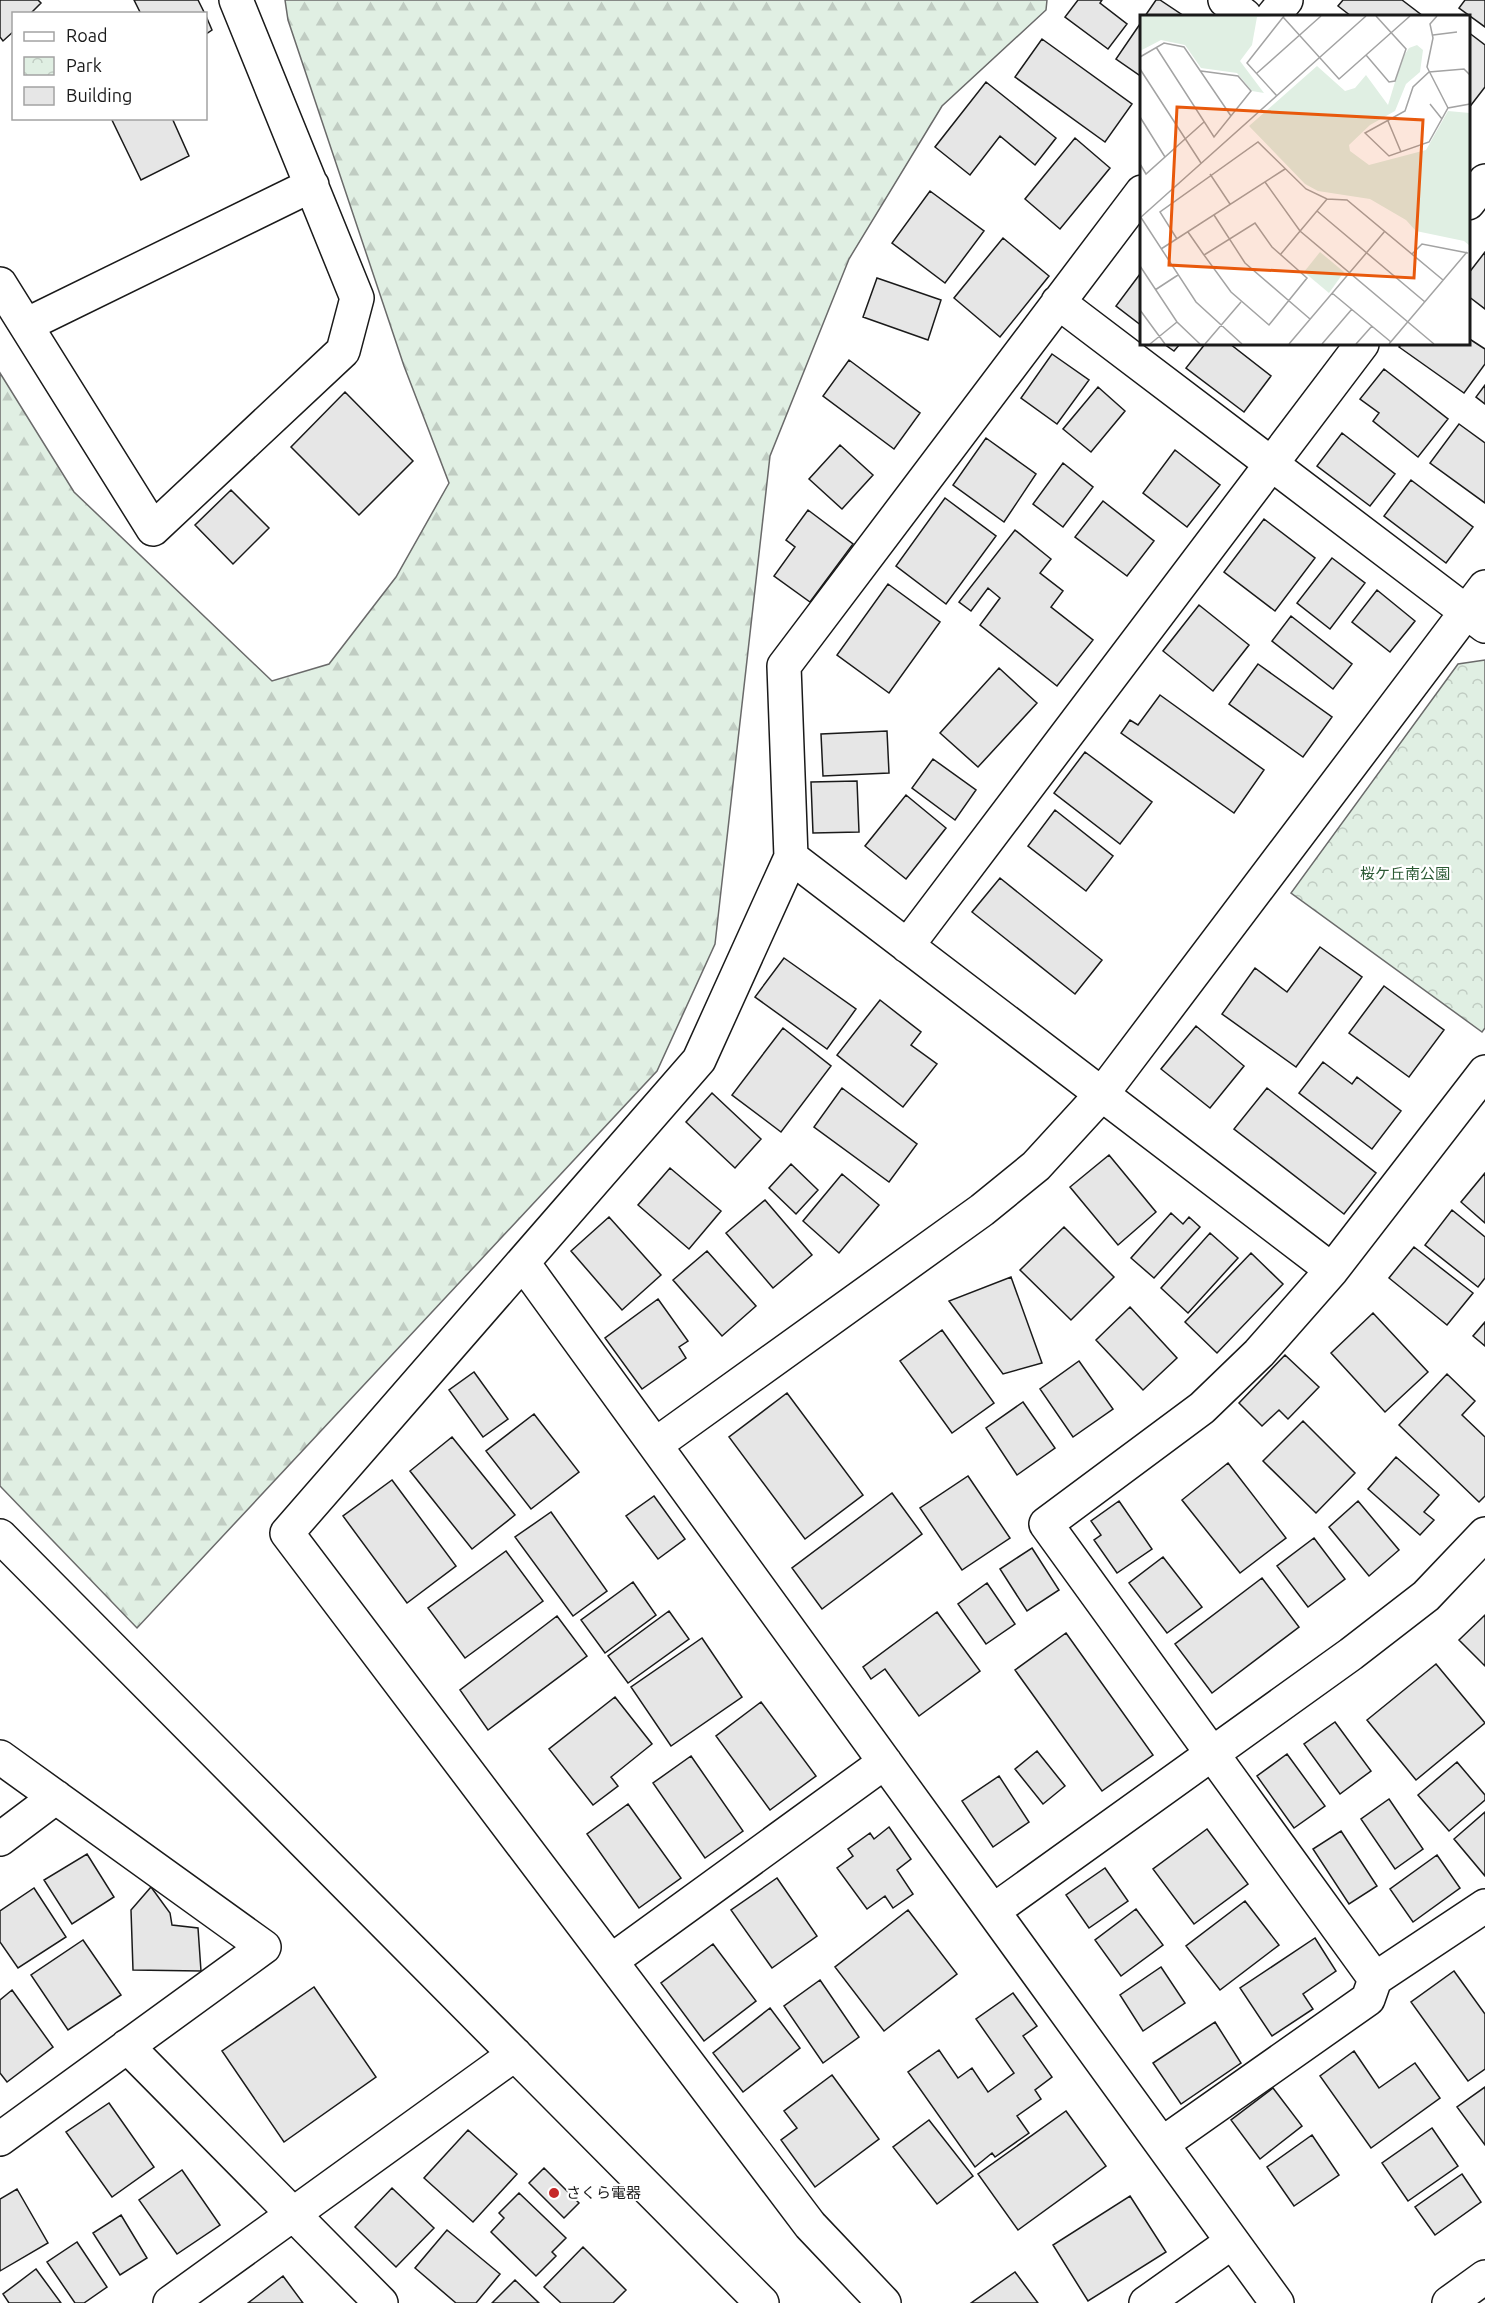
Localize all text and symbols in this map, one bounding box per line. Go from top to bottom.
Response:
legend [12,12,207,120]
inset map [1140,15,1470,345]
text: Road [66,25,108,45]
text: Park [66,55,102,75]
text: Building [66,85,132,105]
park label: 桜ケ丘南公園 [1360,865,1450,882]
place label: さくら電器 [566,2184,641,2201]
marker: さくら電器 [547,2186,561,2200]

